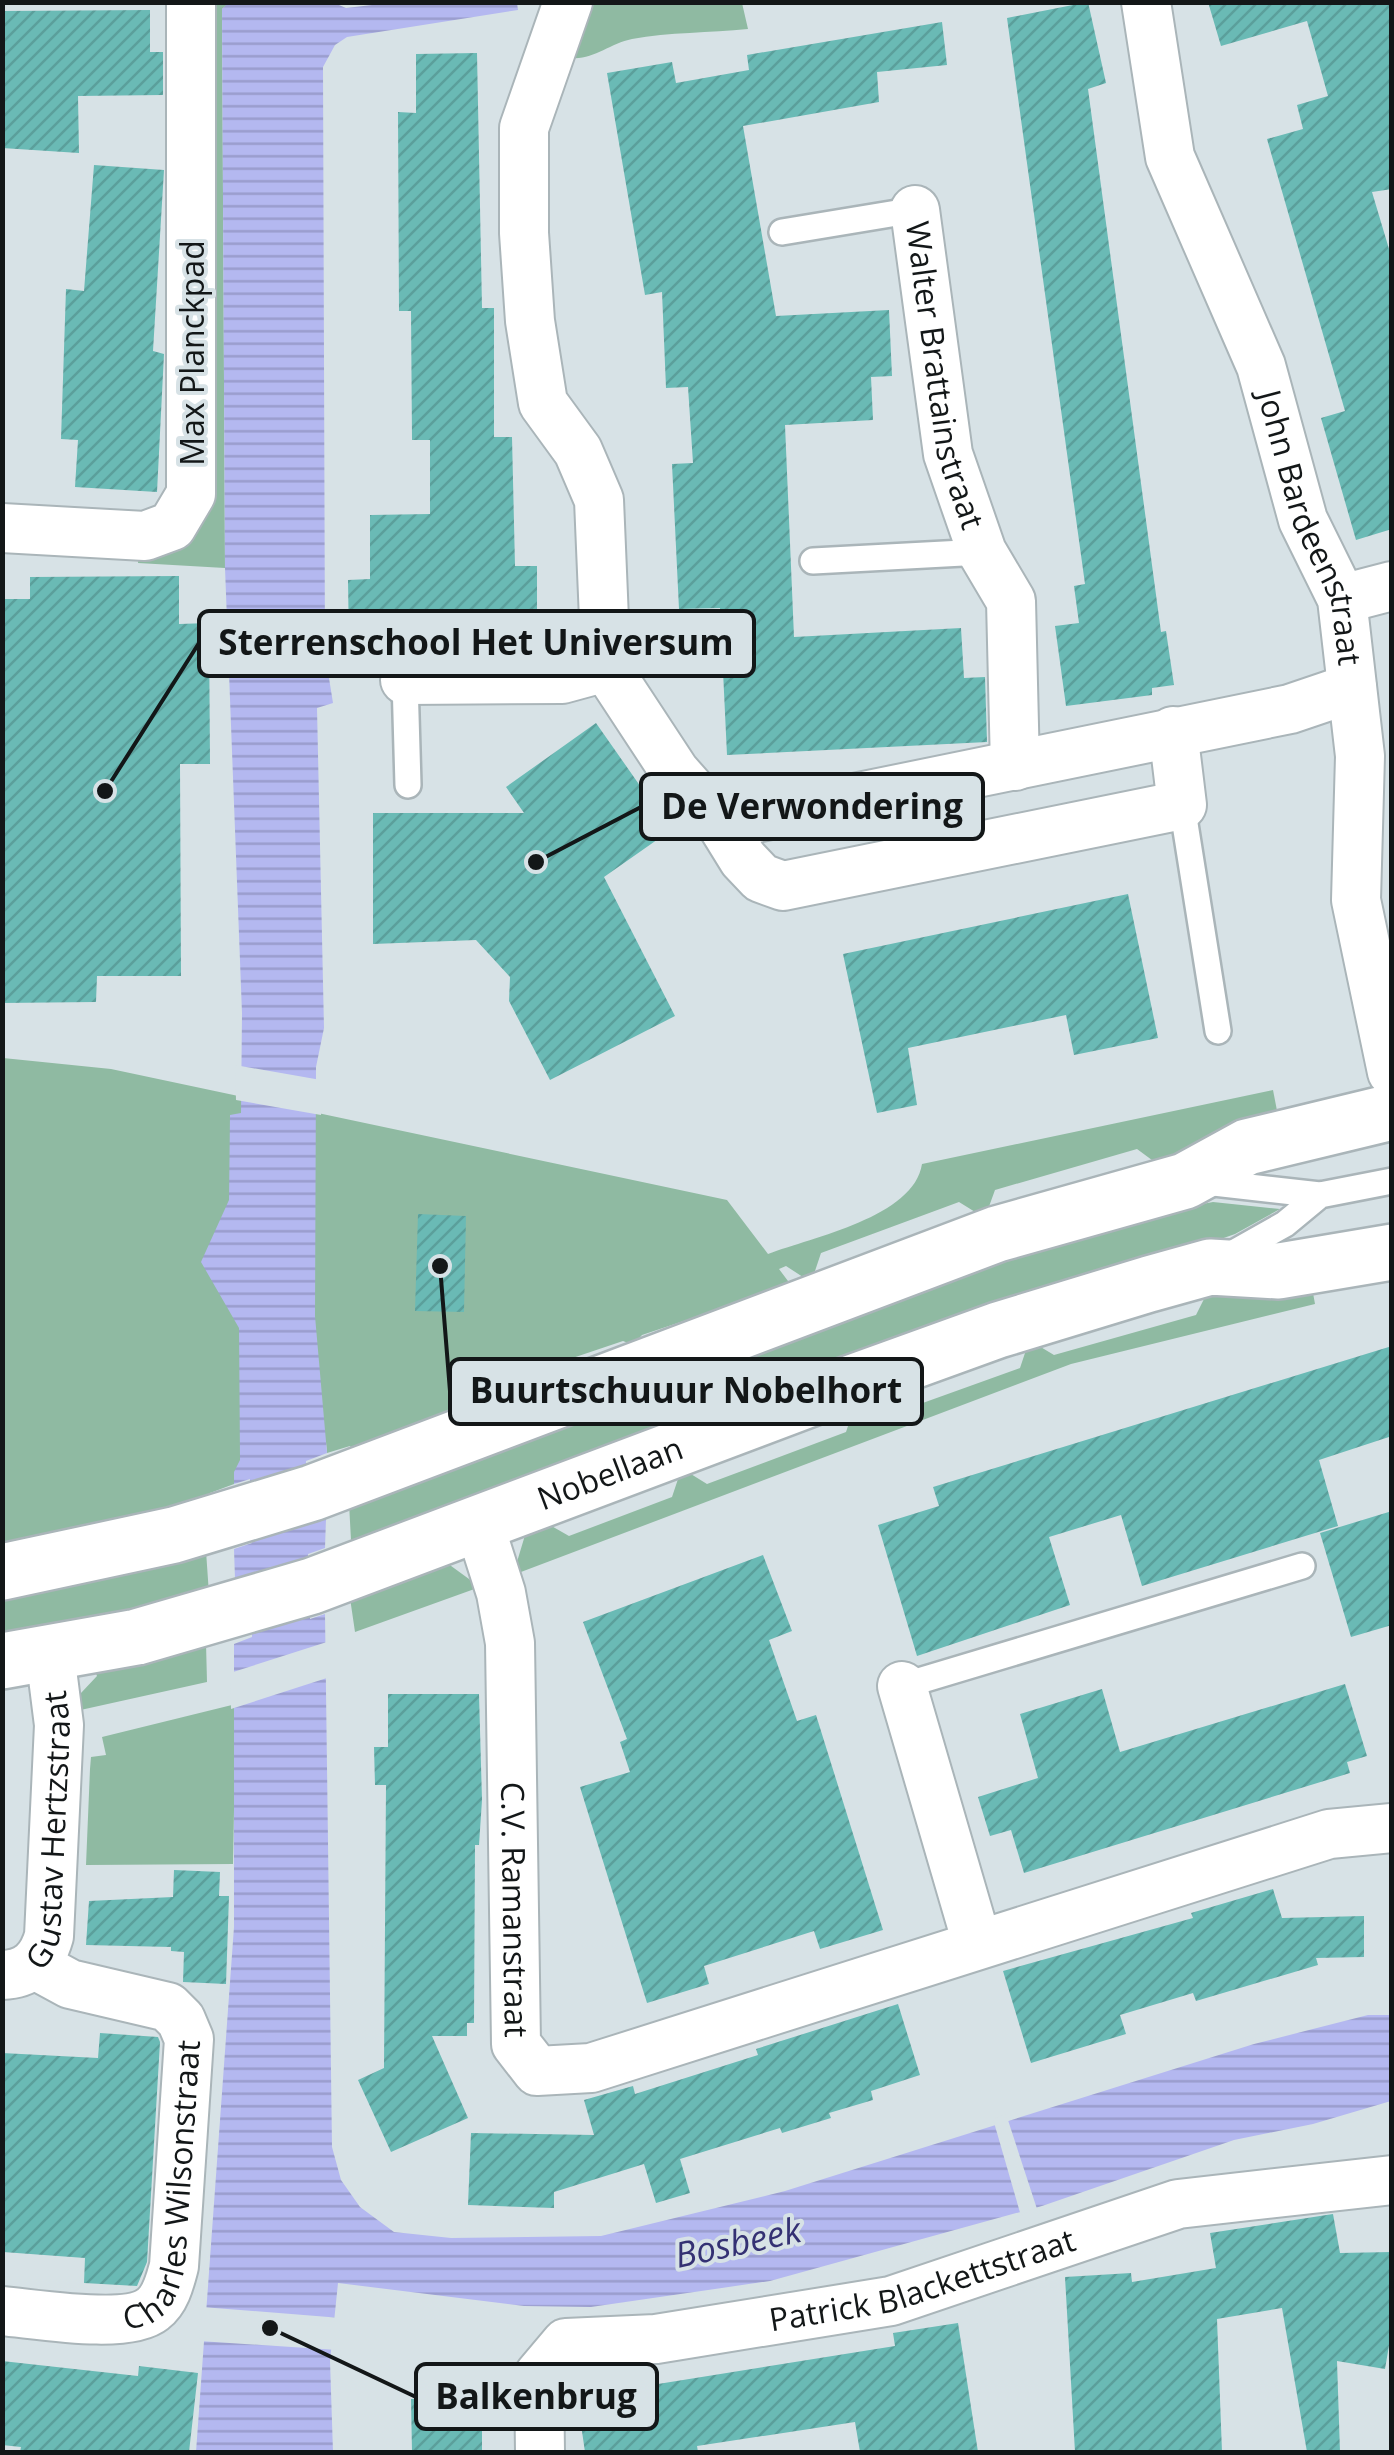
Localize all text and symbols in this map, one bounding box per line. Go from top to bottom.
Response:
street label: Walter Brattainstraat [897,218,995,534]
street label: Max Planckpad [170,240,213,466]
street label: John Bardeenstraat [1248,382,1372,668]
callout: Sterrenschool Het Universum [199,611,754,676]
text: Sterrenschool Het Universum [218,618,734,665]
callout: De Verwondering [641,774,983,839]
text: De Verwondering [661,782,963,829]
callout: Buurtschuuur Nobelhort [450,1359,922,1424]
text: Buurtschuuur Nobelhort [470,1366,902,1413]
street label: Nobellaan [531,1425,688,1519]
street label: Gustav Hertzstraat [14,1689,79,1977]
street label: C.V. Ramanstraat [492,1782,539,2038]
street label: Charles Wilsonstraat [119,2039,209,2339]
water label: Bosbeek [670,2205,807,2278]
street label: Patrick Blackettstraat [766,2217,1080,2340]
callout: Balkenbrug [416,2364,657,2429]
text: Balkenbrug [435,2372,637,2419]

